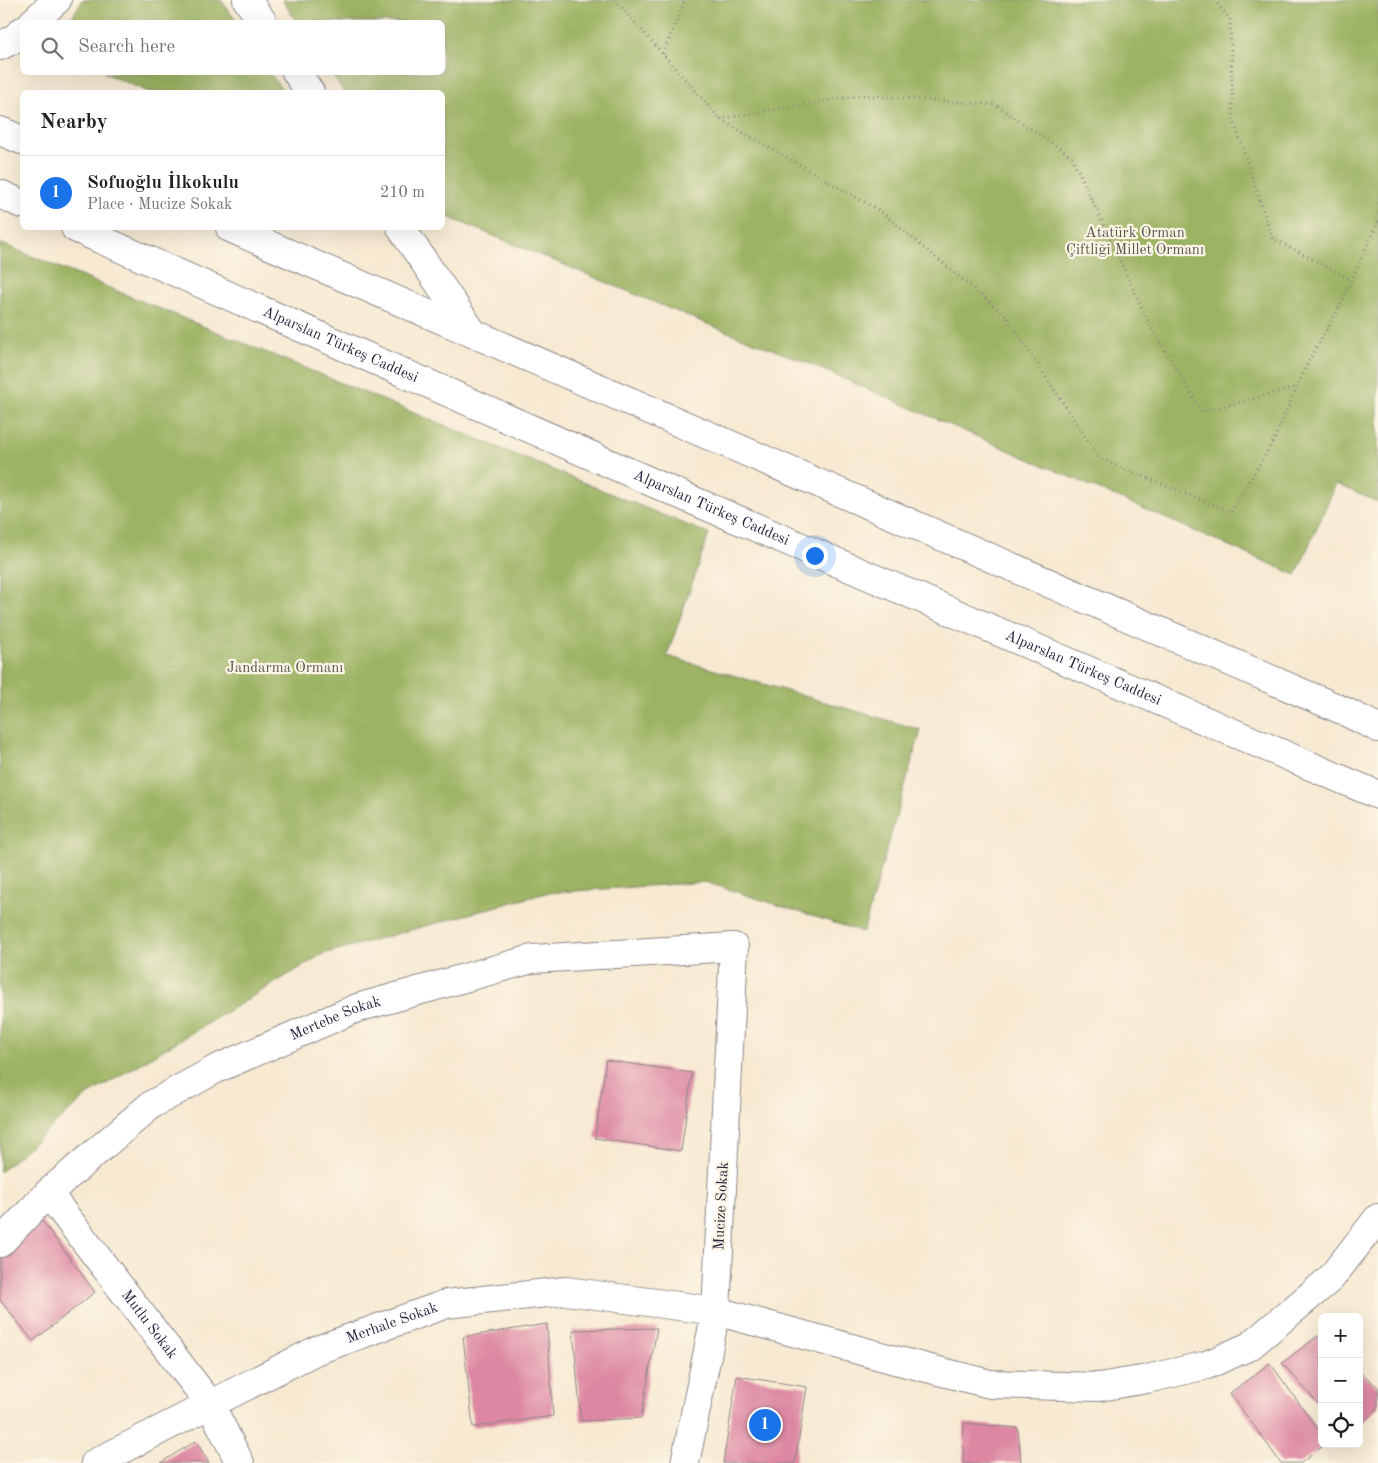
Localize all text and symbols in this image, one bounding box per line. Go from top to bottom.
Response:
search box [20,20,445,75]
icon: search [38,34,66,62]
text: Search here [78,38,175,57]
text: Nearby [40,112,108,133]
text: Sofuoğlu İlkokulu [87,174,239,193]
text: 1 [51,185,61,201]
text: 210 m [380,185,425,201]
text: Place · Mucize Sokak [87,197,232,213]
park label: Atatürk Orman Çiftliği Millet Ormanı [1066,226,1204,258]
street label: Alparslan Türkeş Caddesi [260,304,420,386]
street label: Alparslan Türkeş Caddesi [631,468,791,548]
your location [802,543,828,569]
street label: Alparslan Türkeş Caddesi [1003,628,1163,708]
park label: Jandarma Ormanı [227,661,343,676]
street label: Mertebe Sokak [288,994,383,1043]
street label: Mucize Sokak [712,1161,732,1251]
street label: Mutlu Sokak [118,1288,180,1362]
street label: Merhale Sokak [344,1300,440,1346]
map controls [1318,1313,1363,1448]
button: + [1318,1313,1363,1358]
button: − [1318,1358,1363,1403]
button: locate [1318,1403,1363,1448]
pin: 1 [749,1406,781,1444]

